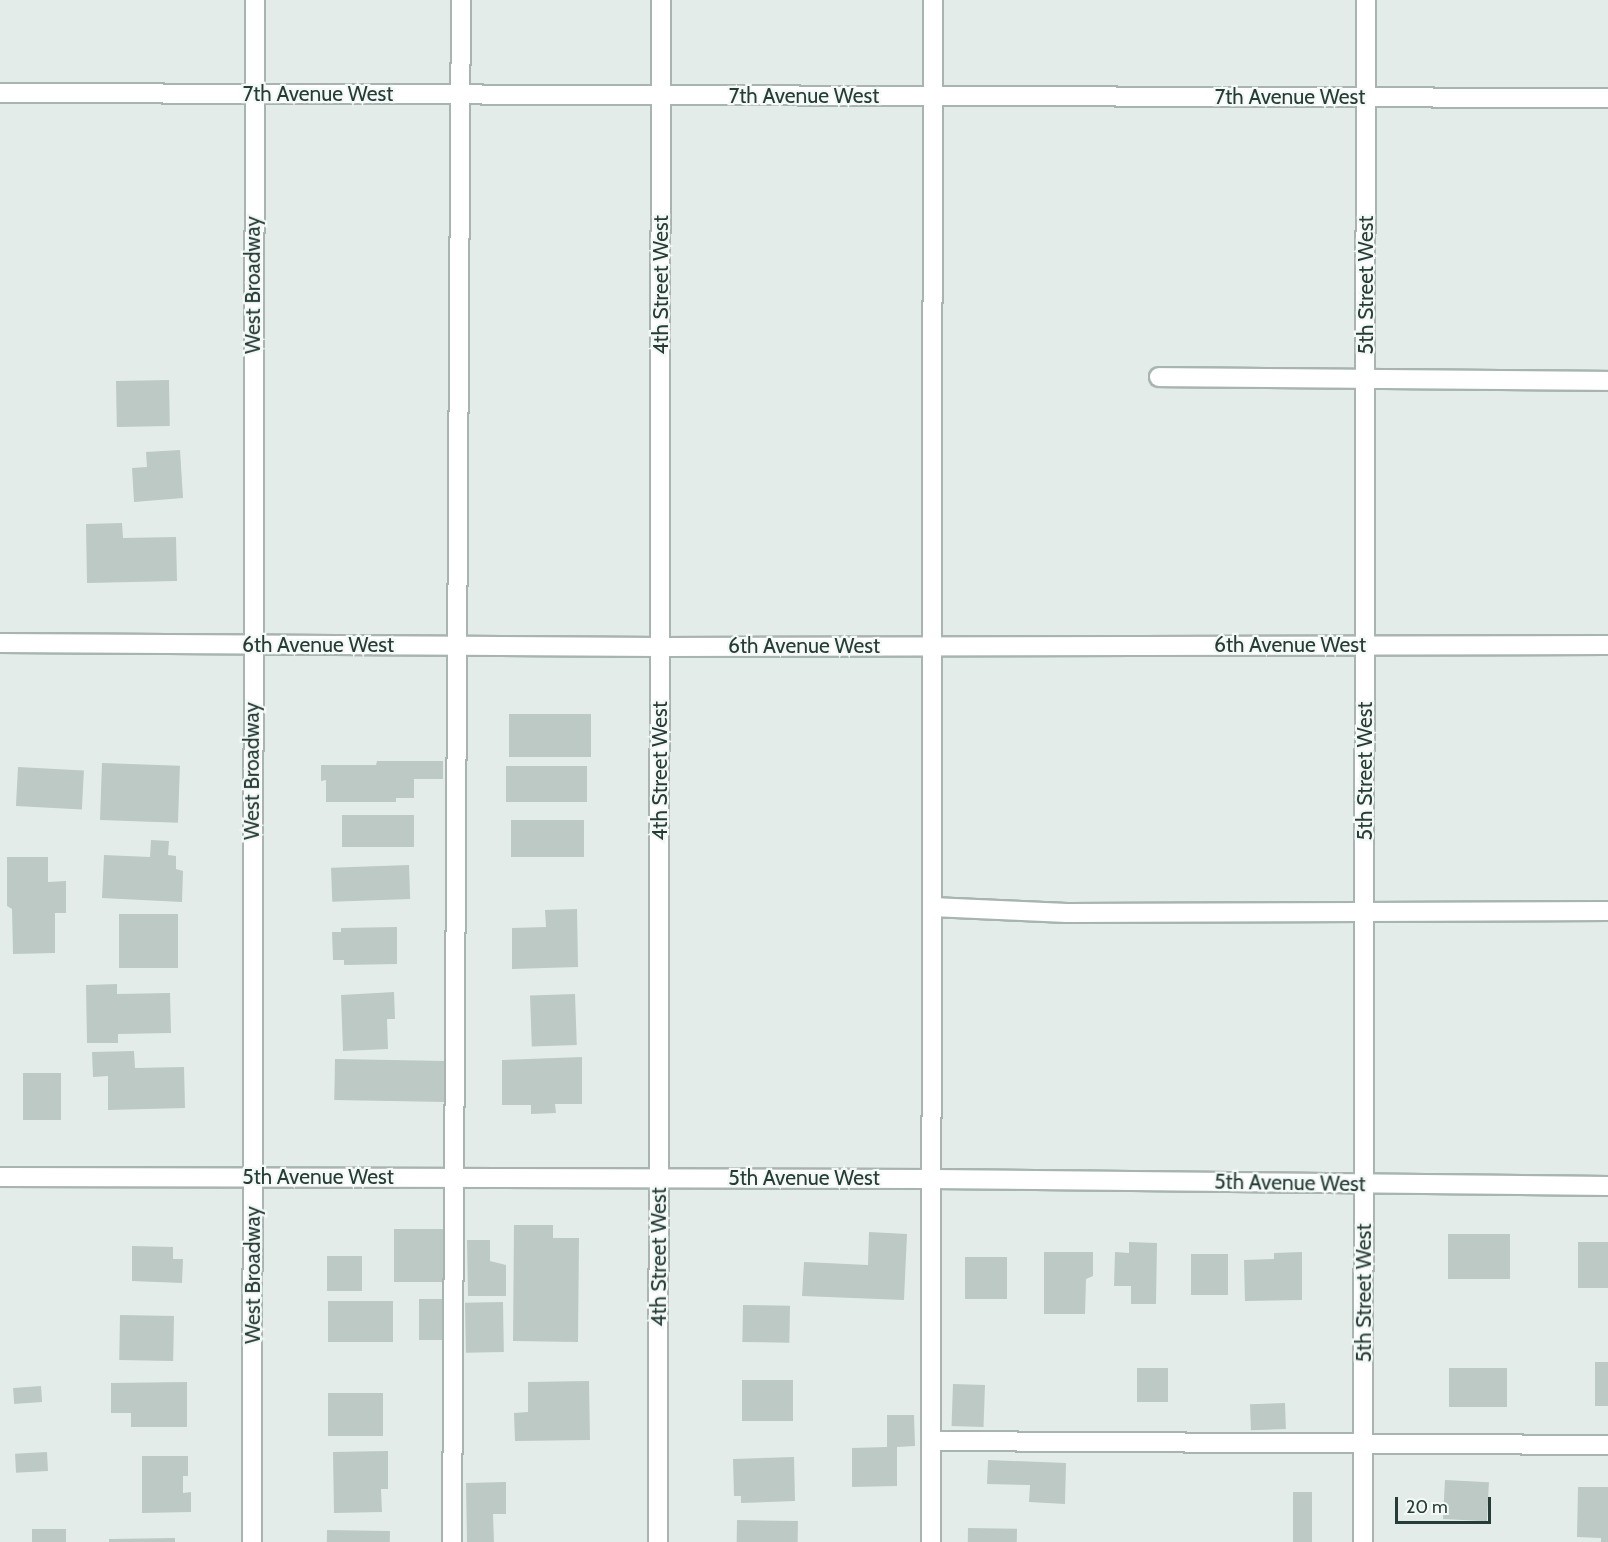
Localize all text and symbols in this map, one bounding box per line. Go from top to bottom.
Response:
street label: 7th Avenue West [243,81,393,107]
street label: 7th Avenue West [729,83,879,109]
street label: 7th Avenue West [1215,84,1365,110]
street label: 4th Street West [648,215,674,355]
street label: West Broadway [240,216,266,354]
street label: 5th Street West [1353,216,1379,354]
street label: 6th Avenue West [242,632,394,658]
street label: 6th Avenue West [1214,632,1366,658]
street label: 6th Avenue West [728,633,880,659]
street label: 4th Street West [647,701,673,841]
street label: West Broadway [239,702,265,840]
street label: 5th Street West [1352,702,1378,840]
street label: 5th Avenue West [242,1164,394,1190]
street label: 5th Avenue West [728,1165,880,1191]
street label: 5th Avenue West [1214,1169,1366,1197]
street label: 4th Street West [646,1187,672,1327]
street label: West Broadway [240,1206,266,1344]
street label: 5th Street West [1351,1224,1377,1362]
scale bar [1398,1485,1494,1523]
text: 20 m [1406,1496,1448,1518]

